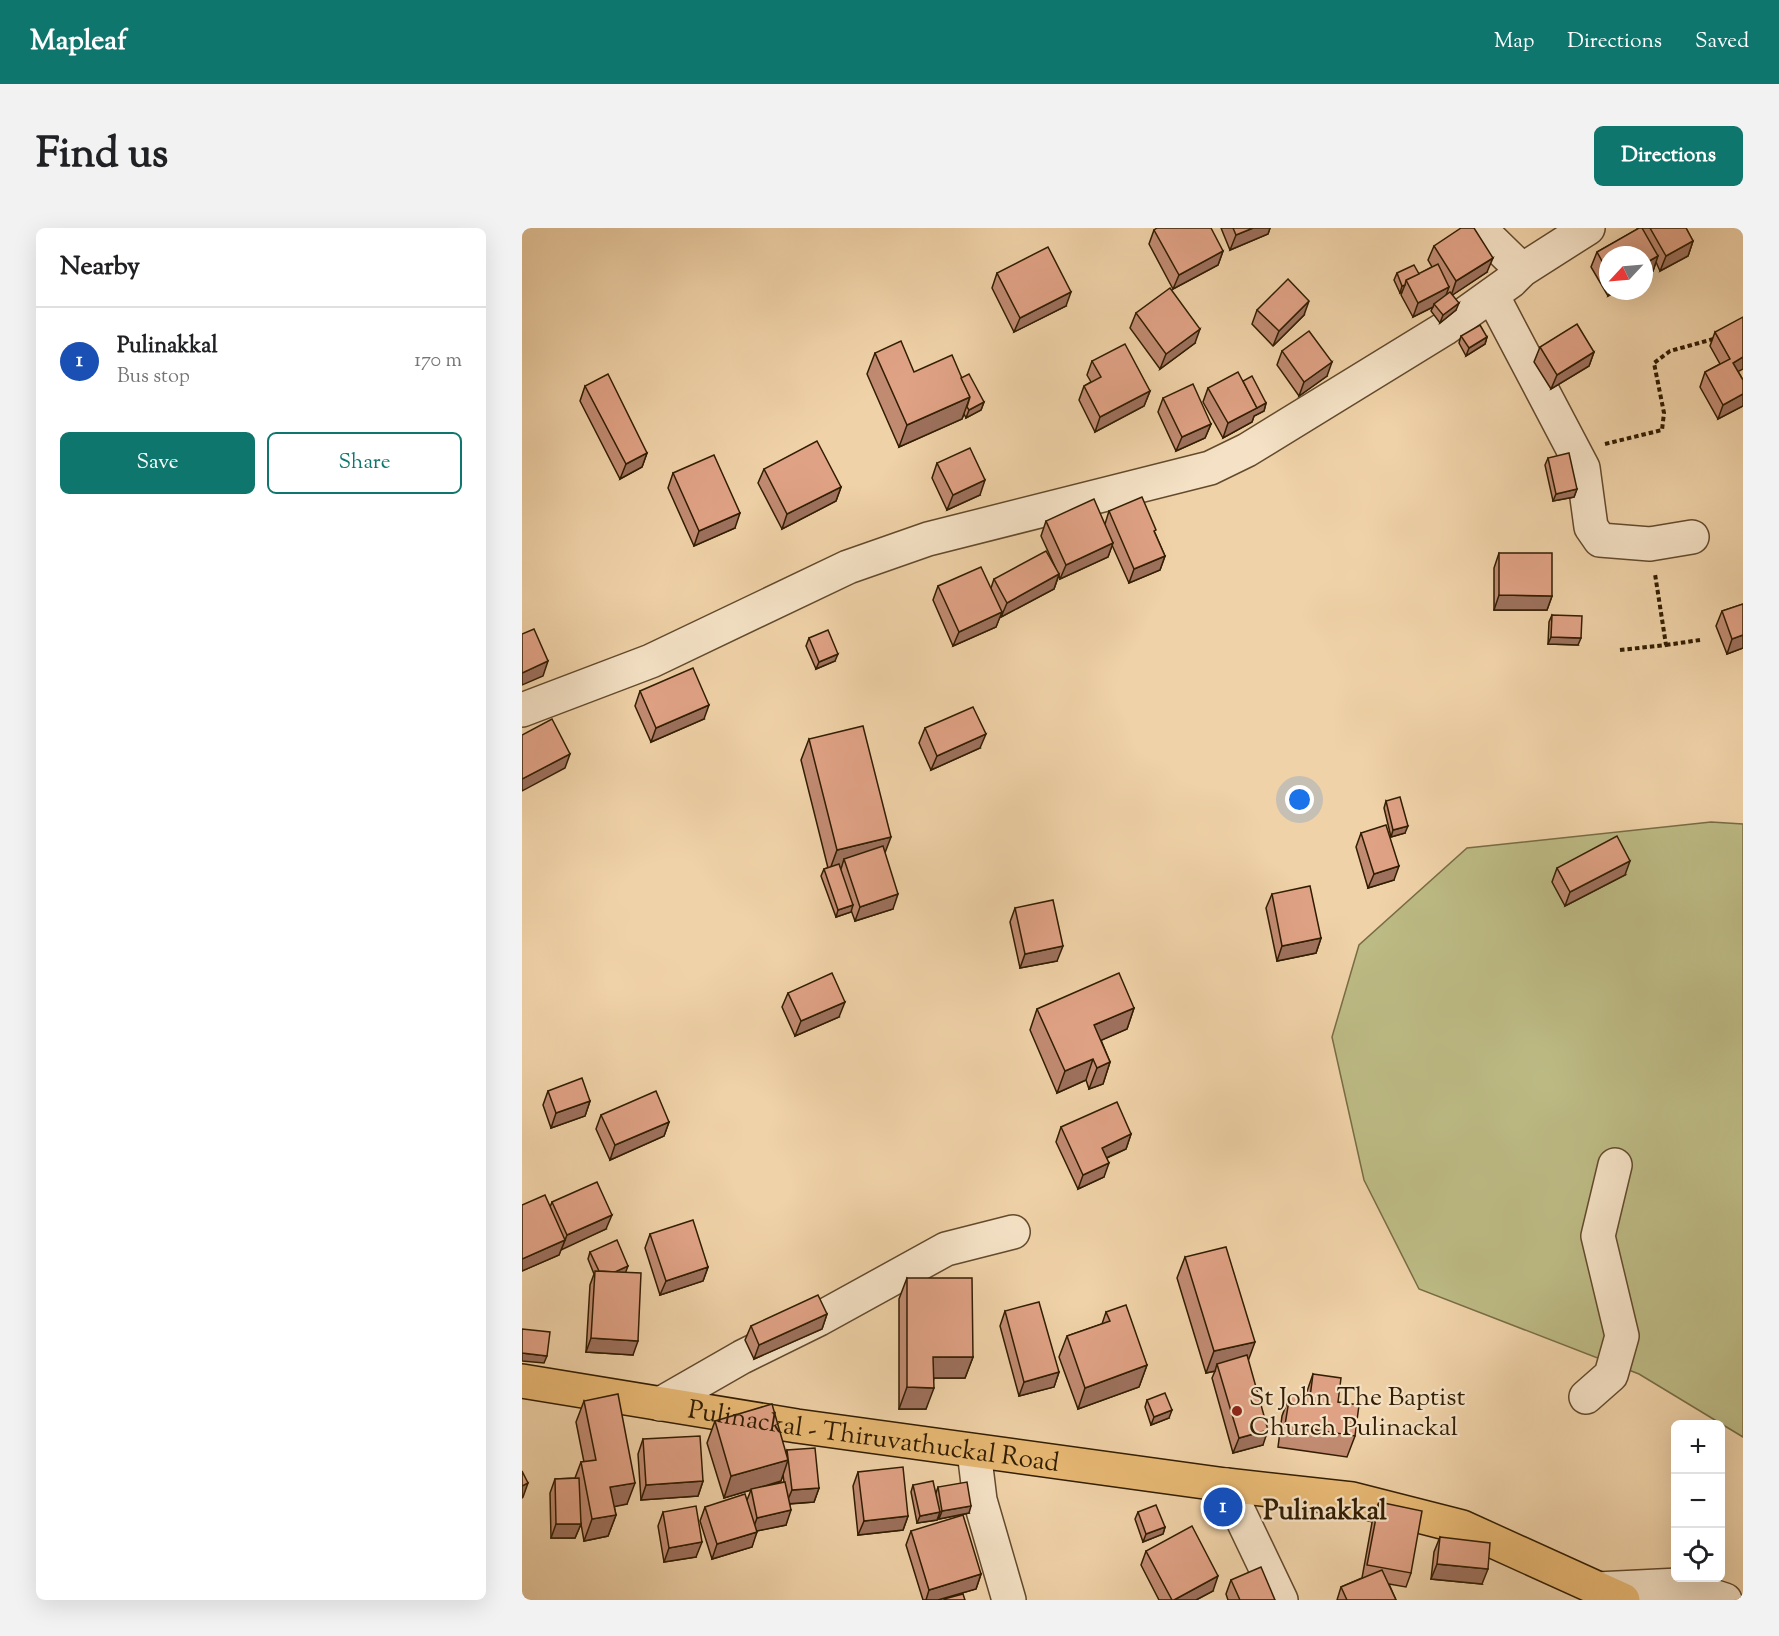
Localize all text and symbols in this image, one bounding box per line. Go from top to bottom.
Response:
text: Mapleaf [30,22,127,62]
text: Map [1494,27,1534,57]
text: Directions [1567,27,1662,57]
text: Saved [1695,27,1749,57]
text: Find us [36,126,168,186]
button: Directions [1594,126,1743,186]
north arrow [1599,246,1653,300]
text: Nearby [60,249,140,286]
text: Pulinakkal [117,331,218,363]
text: 1 [76,347,83,376]
text: 170 m [414,347,462,376]
text: Bus stop [117,363,190,392]
button: Save [60,432,255,494]
button: Share [267,432,462,494]
your location [1285,785,1314,814]
place label: St John The Baptist Church Pulinackal [1249,1380,1466,1447]
street label: Pulinackal - Thiruvathuckal Road [685,1392,1062,1483]
marker: St John The Baptist Church Pulinackal [1230,1404,1244,1418]
map controls [1671,1420,1725,1582]
button: + [1671,1420,1725,1474]
button: − [1671,1474,1725,1528]
pin: 1 [1204,1484,1242,1530]
district label: Pulinakkal [1263,1493,1387,1532]
button: locate [1671,1528,1725,1582]

